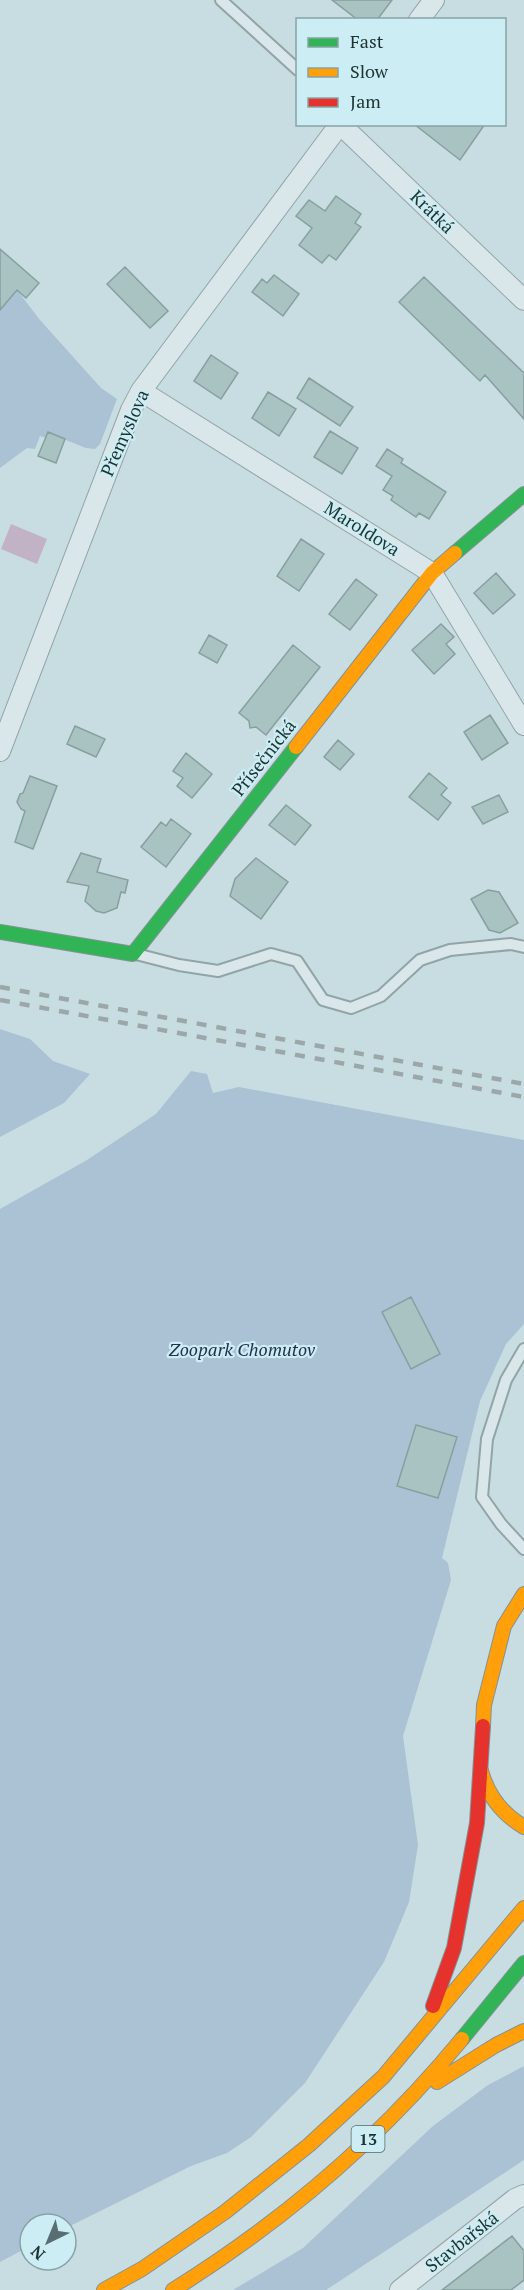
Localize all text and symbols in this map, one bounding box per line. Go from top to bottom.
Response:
legend [296,18,506,126]
text: Fast [350,29,384,53]
text: Slow [350,59,389,83]
text: Jam [350,89,381,113]
street label: Krátká [405,184,460,238]
street label: Přemyslova [94,386,154,480]
street label: Maroldova [320,495,405,561]
street label: Přísečnická [226,714,301,801]
park label: Zoopark Chomutov [169,1337,316,1361]
road number: 13 [352,2126,385,2152]
street label: Stavbařská [420,2205,503,2277]
north arrow [18,2212,78,2272]
text: N [26,2241,50,2265]

